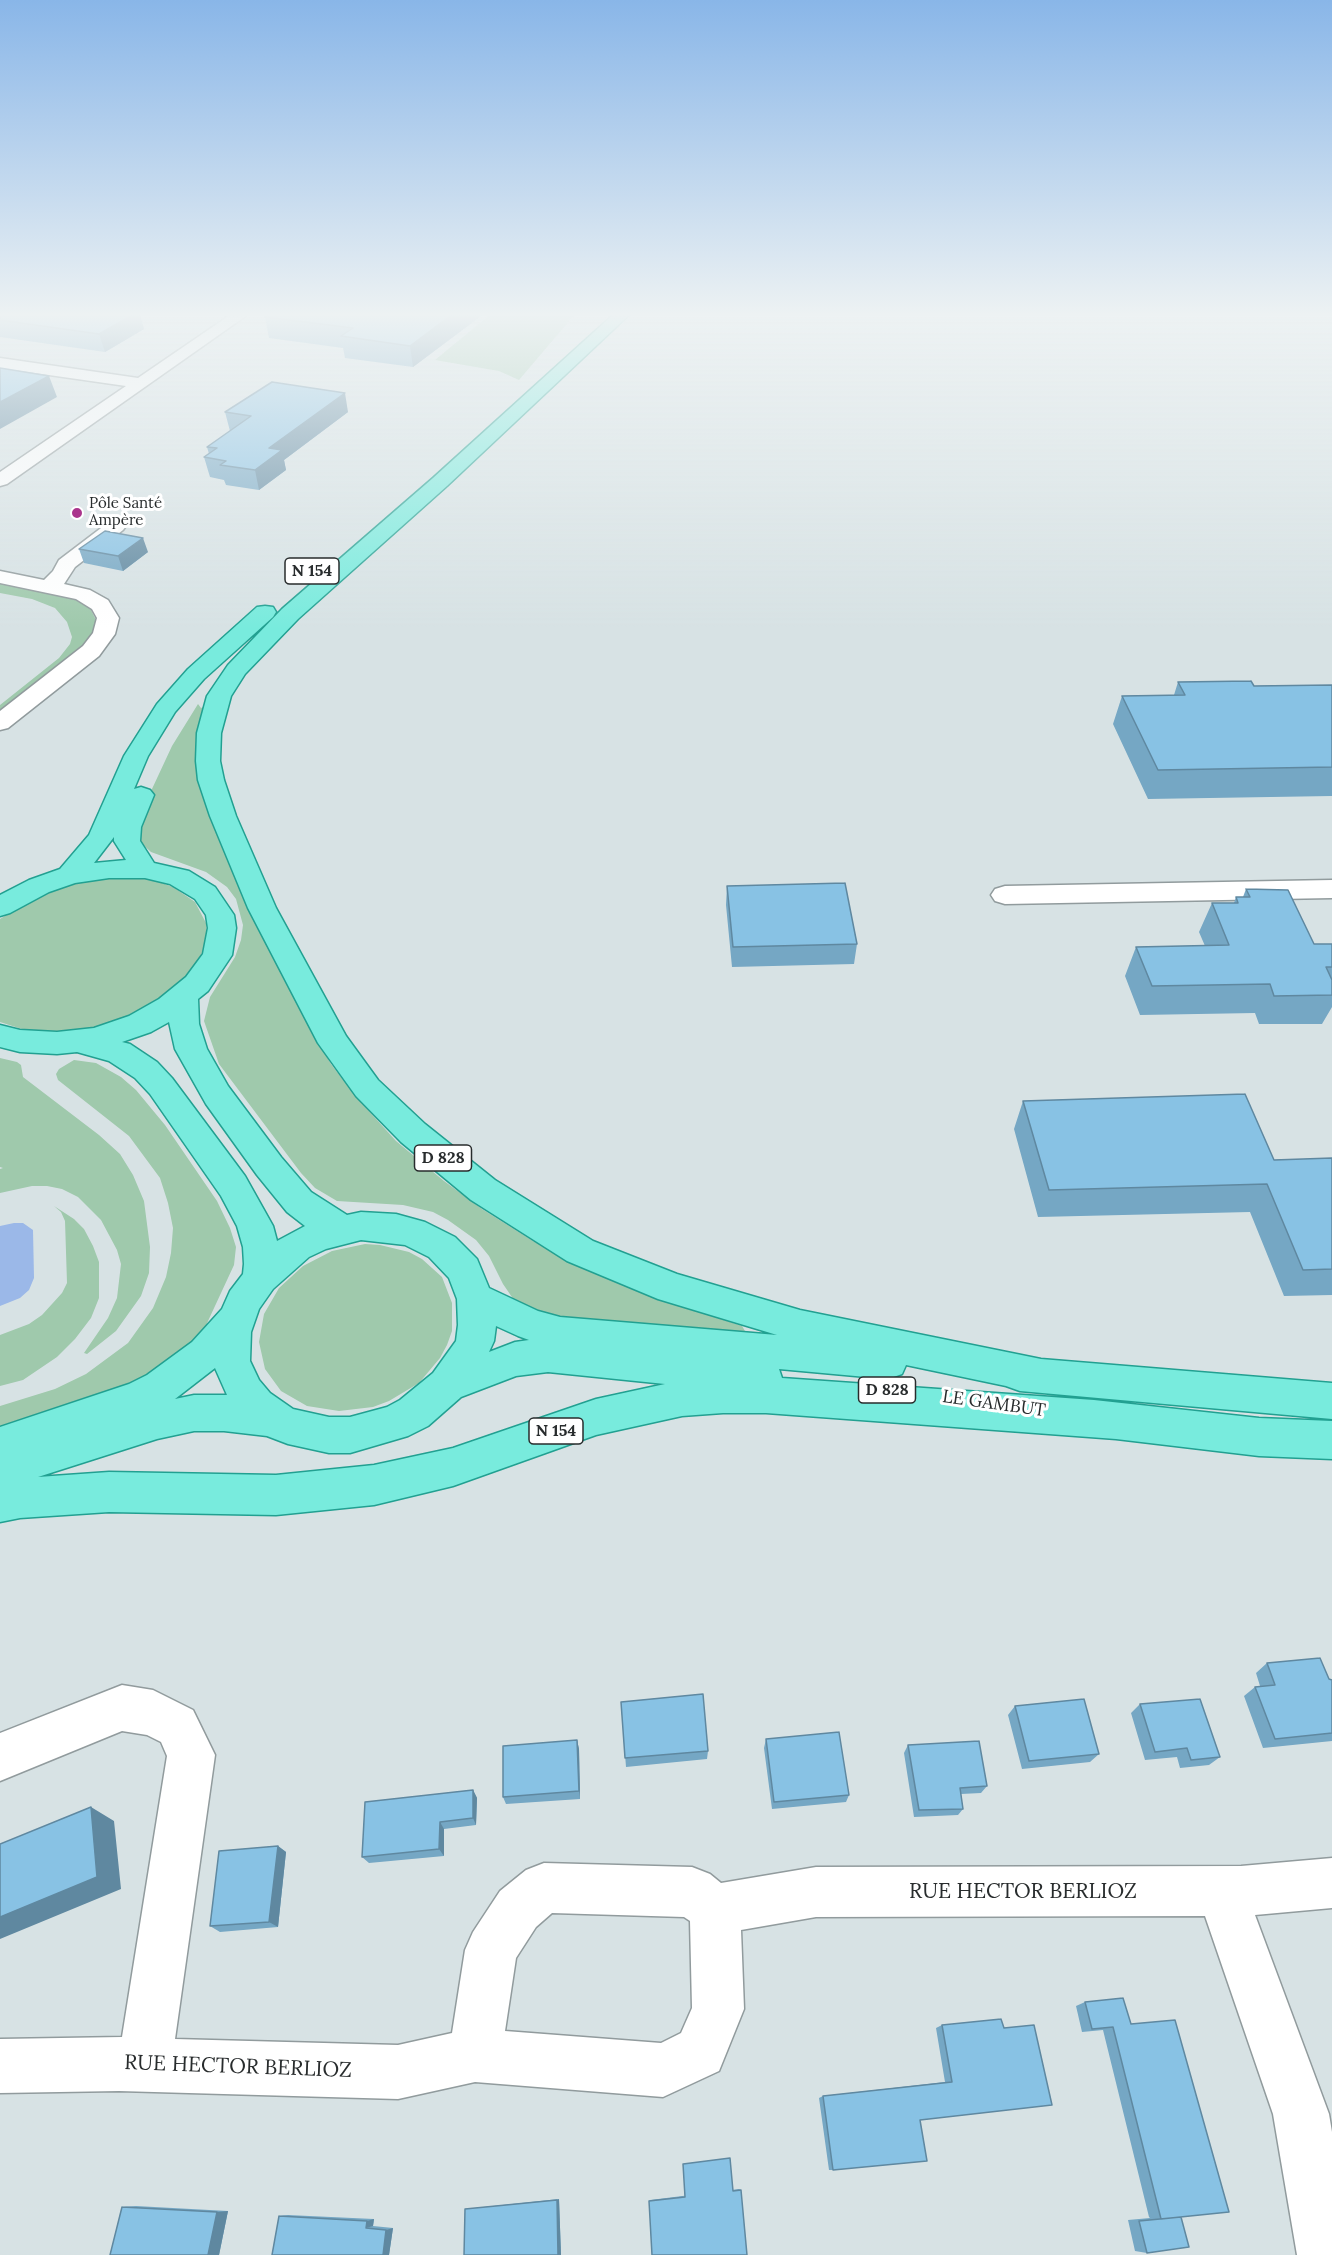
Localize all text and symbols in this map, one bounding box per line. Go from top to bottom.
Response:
place label: Pôle Santé Ampère [89,495,162,530]
marker: Pôle Santé Ampère [70,506,84,520]
road number: N 154 [285,558,339,584]
road number: D 828 [414,1145,472,1171]
road number: D 828 [858,1377,916,1403]
street label: LE GAMBUT [941,1386,1047,1422]
road number: N 154 [529,1418,583,1444]
street label: RUE HECTOR BERLIOZ [909,1879,1137,1905]
street label: RUE HECTOR BERLIOZ [124,2050,352,2084]

